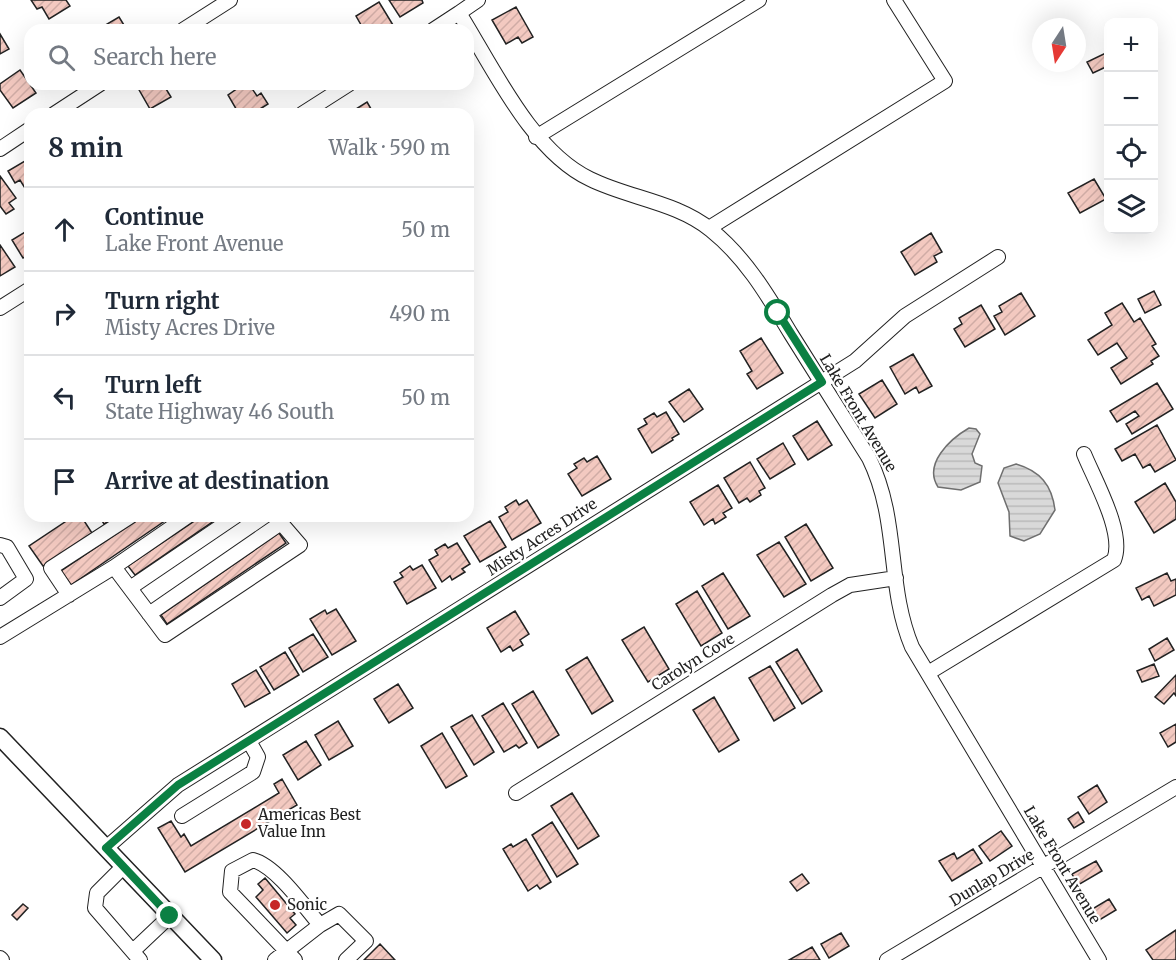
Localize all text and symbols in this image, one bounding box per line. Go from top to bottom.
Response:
north arrow [1032,18,1086,72]
map controls [1104,18,1158,234]
button: + [1104,18,1158,72]
search box [24,24,474,90]
icon: search [45,41,78,74]
text: Search here [93,43,216,71]
button: − [1104,72,1158,126]
button: locate [1104,126,1158,180]
text: 8 min [48,131,123,164]
text: Walk · 590 m [329,135,450,160]
button: layers [1104,180,1158,234]
text: Continue [105,203,204,231]
icon: ahead [48,213,81,246]
text: 50 m [401,217,450,242]
text: Lake Front Avenue [105,231,284,256]
text: Turn right [105,287,219,315]
icon: right [48,297,81,330]
route start [764,299,790,325]
text: 490 m [389,301,450,326]
text: Misty Acres Drive [105,315,275,340]
street label: Lake Front Avenue [816,350,901,475]
text: Turn left [105,371,202,399]
icon: left [48,381,81,414]
text: 50 m [401,385,450,410]
text: State Highway 46 South [105,399,334,424]
icon: arrive [48,465,81,498]
text: Arrive at destination [105,467,329,495]
street label: Misty Acres Drive [483,494,601,579]
street label: Carolyn Cove [648,628,738,695]
street label: Lake Front Avenue [1020,802,1105,927]
place label: Americas Best Value Inn [257,805,361,841]
marker: Americas Best Value Inn [239,817,253,831]
street label: Dunlap Drive [946,845,1038,910]
place label: Sonic [287,895,328,914]
marker: Sonic [268,898,282,912]
route end [156,902,182,928]

